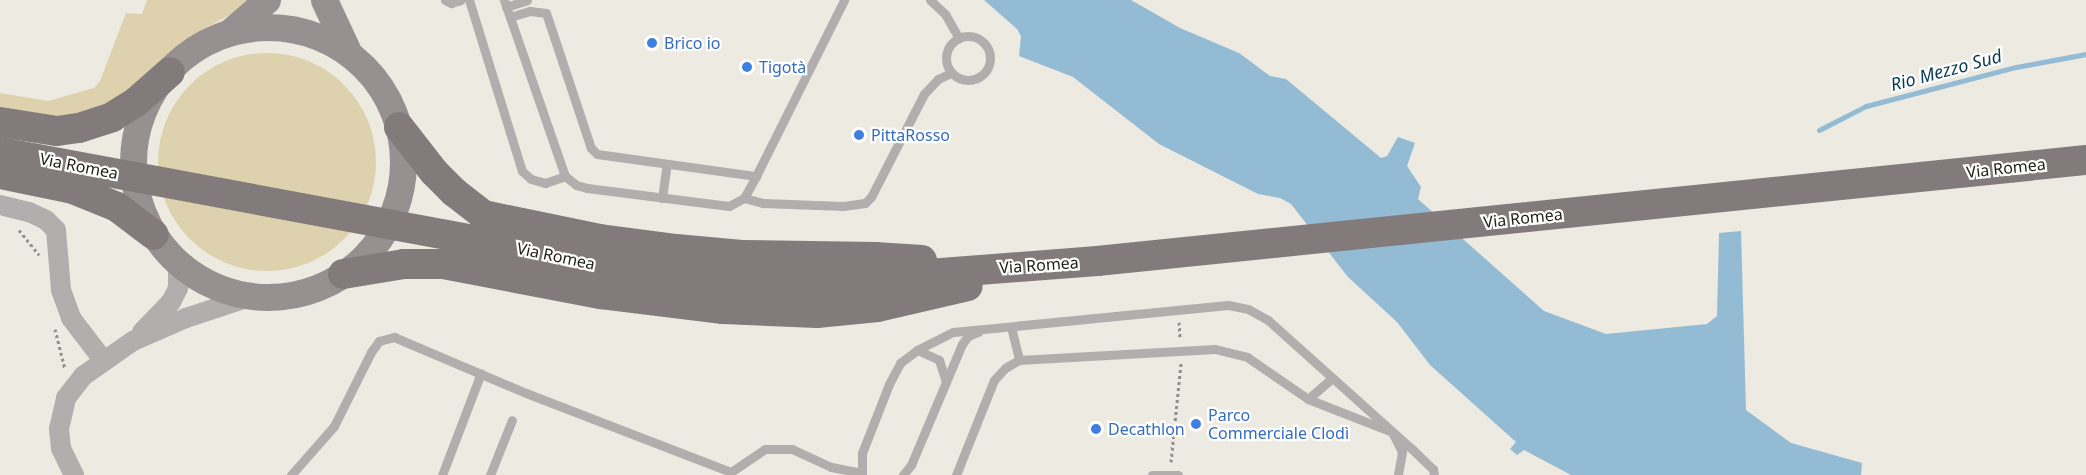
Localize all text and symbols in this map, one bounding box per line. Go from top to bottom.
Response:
place label: Brico io [664,33,720,53]
marker: Brico io [645,36,659,50]
water label: Rio Mezzo Sud [1888,45,2004,95]
place label: Tigotà [759,57,806,77]
marker: Tigotà [740,60,754,74]
place label: PittaRosso [871,125,950,145]
marker: PittaRosso [852,128,866,142]
street label: Via Romea [38,149,120,183]
street label: Via Romea [1965,154,2047,182]
street label: Via Romea [1482,204,1564,232]
street label: Via Romea [515,238,597,274]
street label: Via Romea [999,253,1079,277]
place label: Parco Commerciale Clodì [1208,405,1349,443]
marker: Parco Commerciale Clodì [1189,417,1203,431]
place label: Decathlon [1108,419,1185,439]
marker: Decathlon [1089,422,1103,436]

